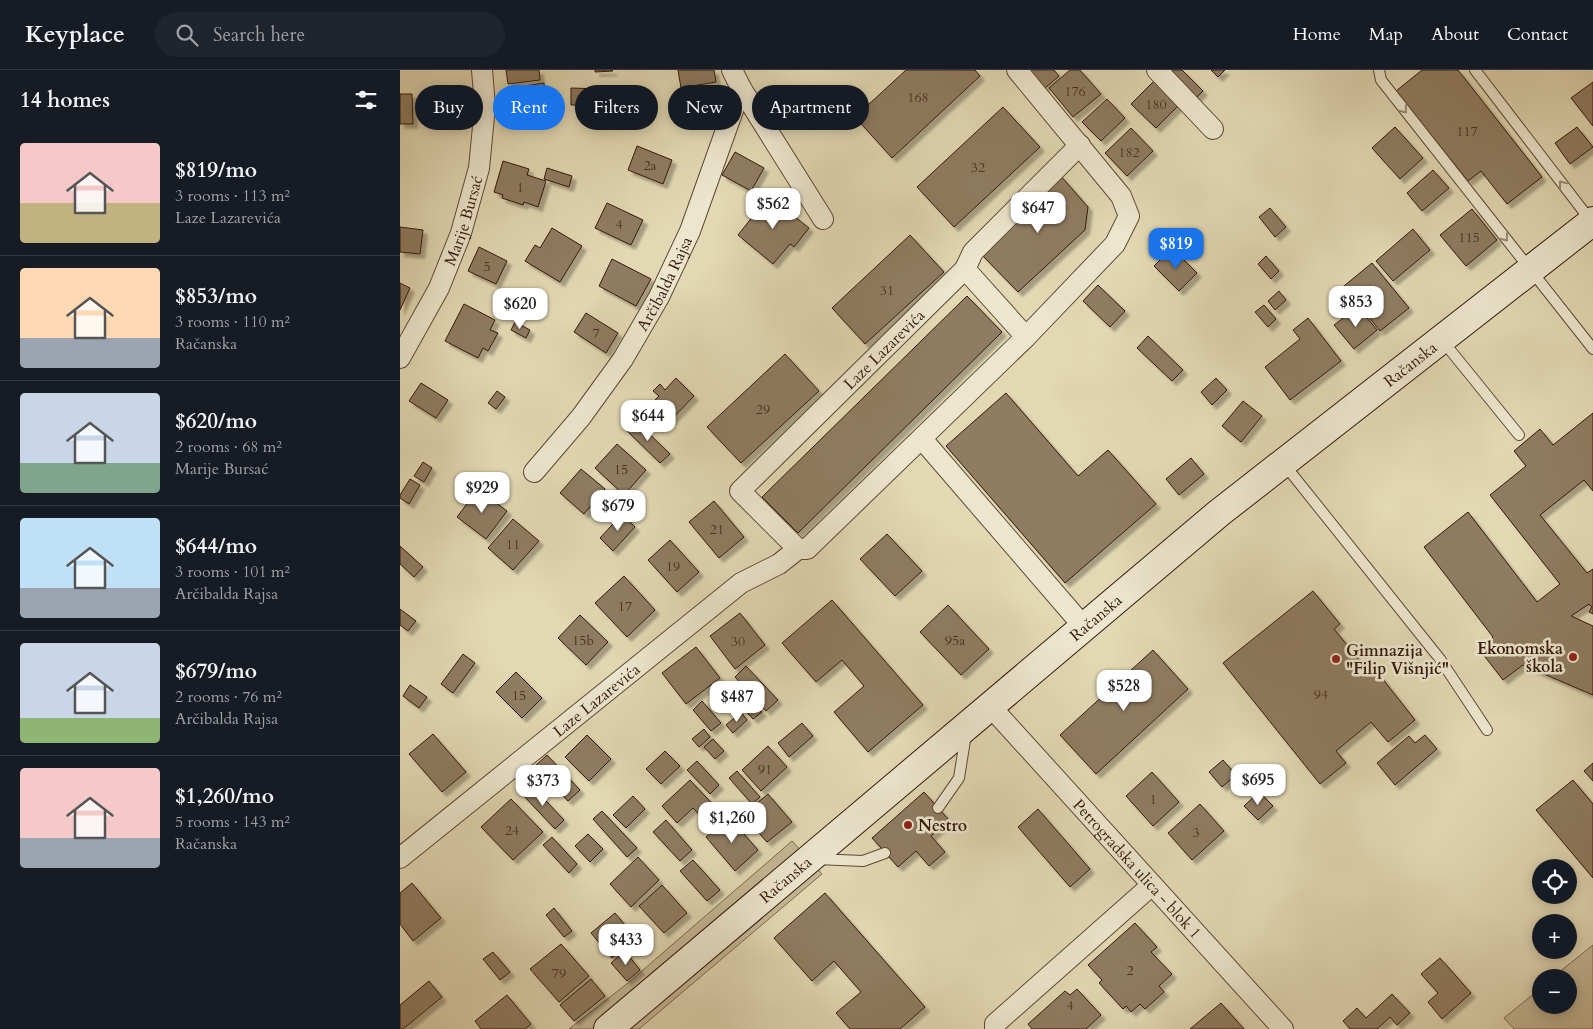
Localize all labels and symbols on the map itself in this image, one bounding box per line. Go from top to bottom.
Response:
house number: 176 [1064,82,1086,101]
house number: 168 [907,88,929,107]
house number: 180 [1145,95,1167,114]
one-way arrow [1399,104,1407,113]
house number: 117 [1456,122,1478,141]
house number: 182 [1118,143,1140,162]
house number: 2a [643,156,657,175]
house number: 32 [971,158,985,177]
street label: Marije Bursać [439,173,488,269]
house number: 1 [516,178,524,197]
one-way arrow [1558,180,1567,189]
pin: $562 [743,188,803,230]
pin: $647 [1008,191,1068,234]
house number: 4 [615,215,623,234]
pin: $819 [1146,228,1206,270]
house number: 115 [1458,228,1480,247]
one-way arrow [1500,232,1508,241]
street label: Arčibalda Rajsa [632,233,698,335]
house number: 5 [483,257,491,276]
house number: 31 [880,281,894,300]
pin: $853 [1326,286,1386,328]
pin: $620 [490,288,550,330]
street label: Laze Lazarevića [839,305,930,395]
house number: 7 [592,324,600,343]
street label: Račanska [1379,337,1442,392]
pin: $644 [618,400,678,442]
house number: 29 [756,400,770,419]
house number: 15 [614,460,628,479]
pin: $929 [452,472,512,514]
pin: $679 [588,490,648,532]
house number: 21 [710,520,724,539]
house number: 11 [506,535,520,554]
house number: 19 [666,557,680,576]
street label: Račanska [1065,590,1127,647]
house number: 17 [618,597,632,616]
house number: 15b [572,631,594,650]
house number: 95a [945,631,965,650]
house number: 30 [731,632,745,651]
place label: Ekonomska škola [1477,638,1563,678]
place label: Gimnazija "Filip Višnjić" [1346,640,1449,680]
marker: Ekonomska škola [1567,651,1579,663]
marker: Gimnazija "Filip Višnjić" [1330,653,1342,665]
street label: Laze Lazarevića [549,659,645,742]
pin: $528 [1094,670,1154,712]
pin: $487 [707,680,767,723]
house number: 94 [1314,685,1328,704]
house number: 15 [512,686,526,705]
house number: 91 [758,760,772,779]
pin: $373 [513,764,573,807]
pin: $695 [1228,764,1288,806]
house number: 1 [1149,790,1157,809]
street label: Petrogradska ulica - blok 1 [1068,795,1206,944]
pin: $1,260 [691,802,773,844]
place label: Nestro [918,815,967,837]
marker: Nestro [902,819,914,831]
house number: 24 [505,821,519,840]
house number: 3 [1192,823,1200,842]
street label: Račanska [755,852,817,909]
pin: $433 [596,924,656,966]
house number: 2 [1126,961,1134,980]
house number: 79 [552,964,566,983]
house number: 4 [1066,996,1074,1015]

